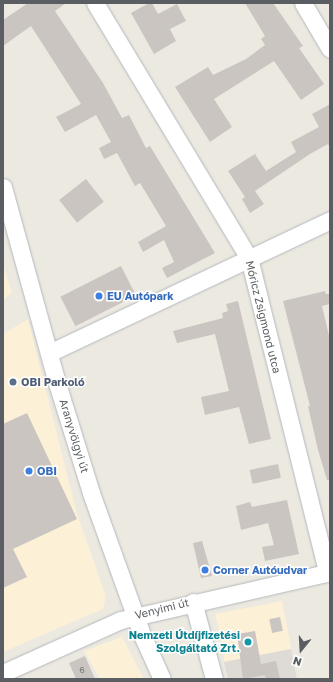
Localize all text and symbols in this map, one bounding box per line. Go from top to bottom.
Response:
street label: Móricz Zsigmond utca [243,259,283,375]
place label: EU Autópark [107,289,174,303]
marker: EU Autópark [94,291,104,301]
place label: OBI Parkoló [21,375,85,389]
marker: OBI Parkoló [8,377,18,387]
street label: Aranyvölgyi út [57,398,91,474]
place label: OBI [37,464,57,478]
marker: OBI [24,466,34,476]
place label: Corner Autóudvar [213,563,307,577]
marker: Corner Autóudvar [200,565,210,575]
street label: Venyimi út [134,596,190,622]
place label: Nemzeti Útdíjfizetési Szolgáltató Zrt. [129,629,240,655]
north arrow [281,630,321,670]
marker: Nemzeti Útdíjfizetési Szolgáltató Zrt. [243,637,253,647]
text: N [291,654,303,669]
house number: 6 [79,665,85,675]

